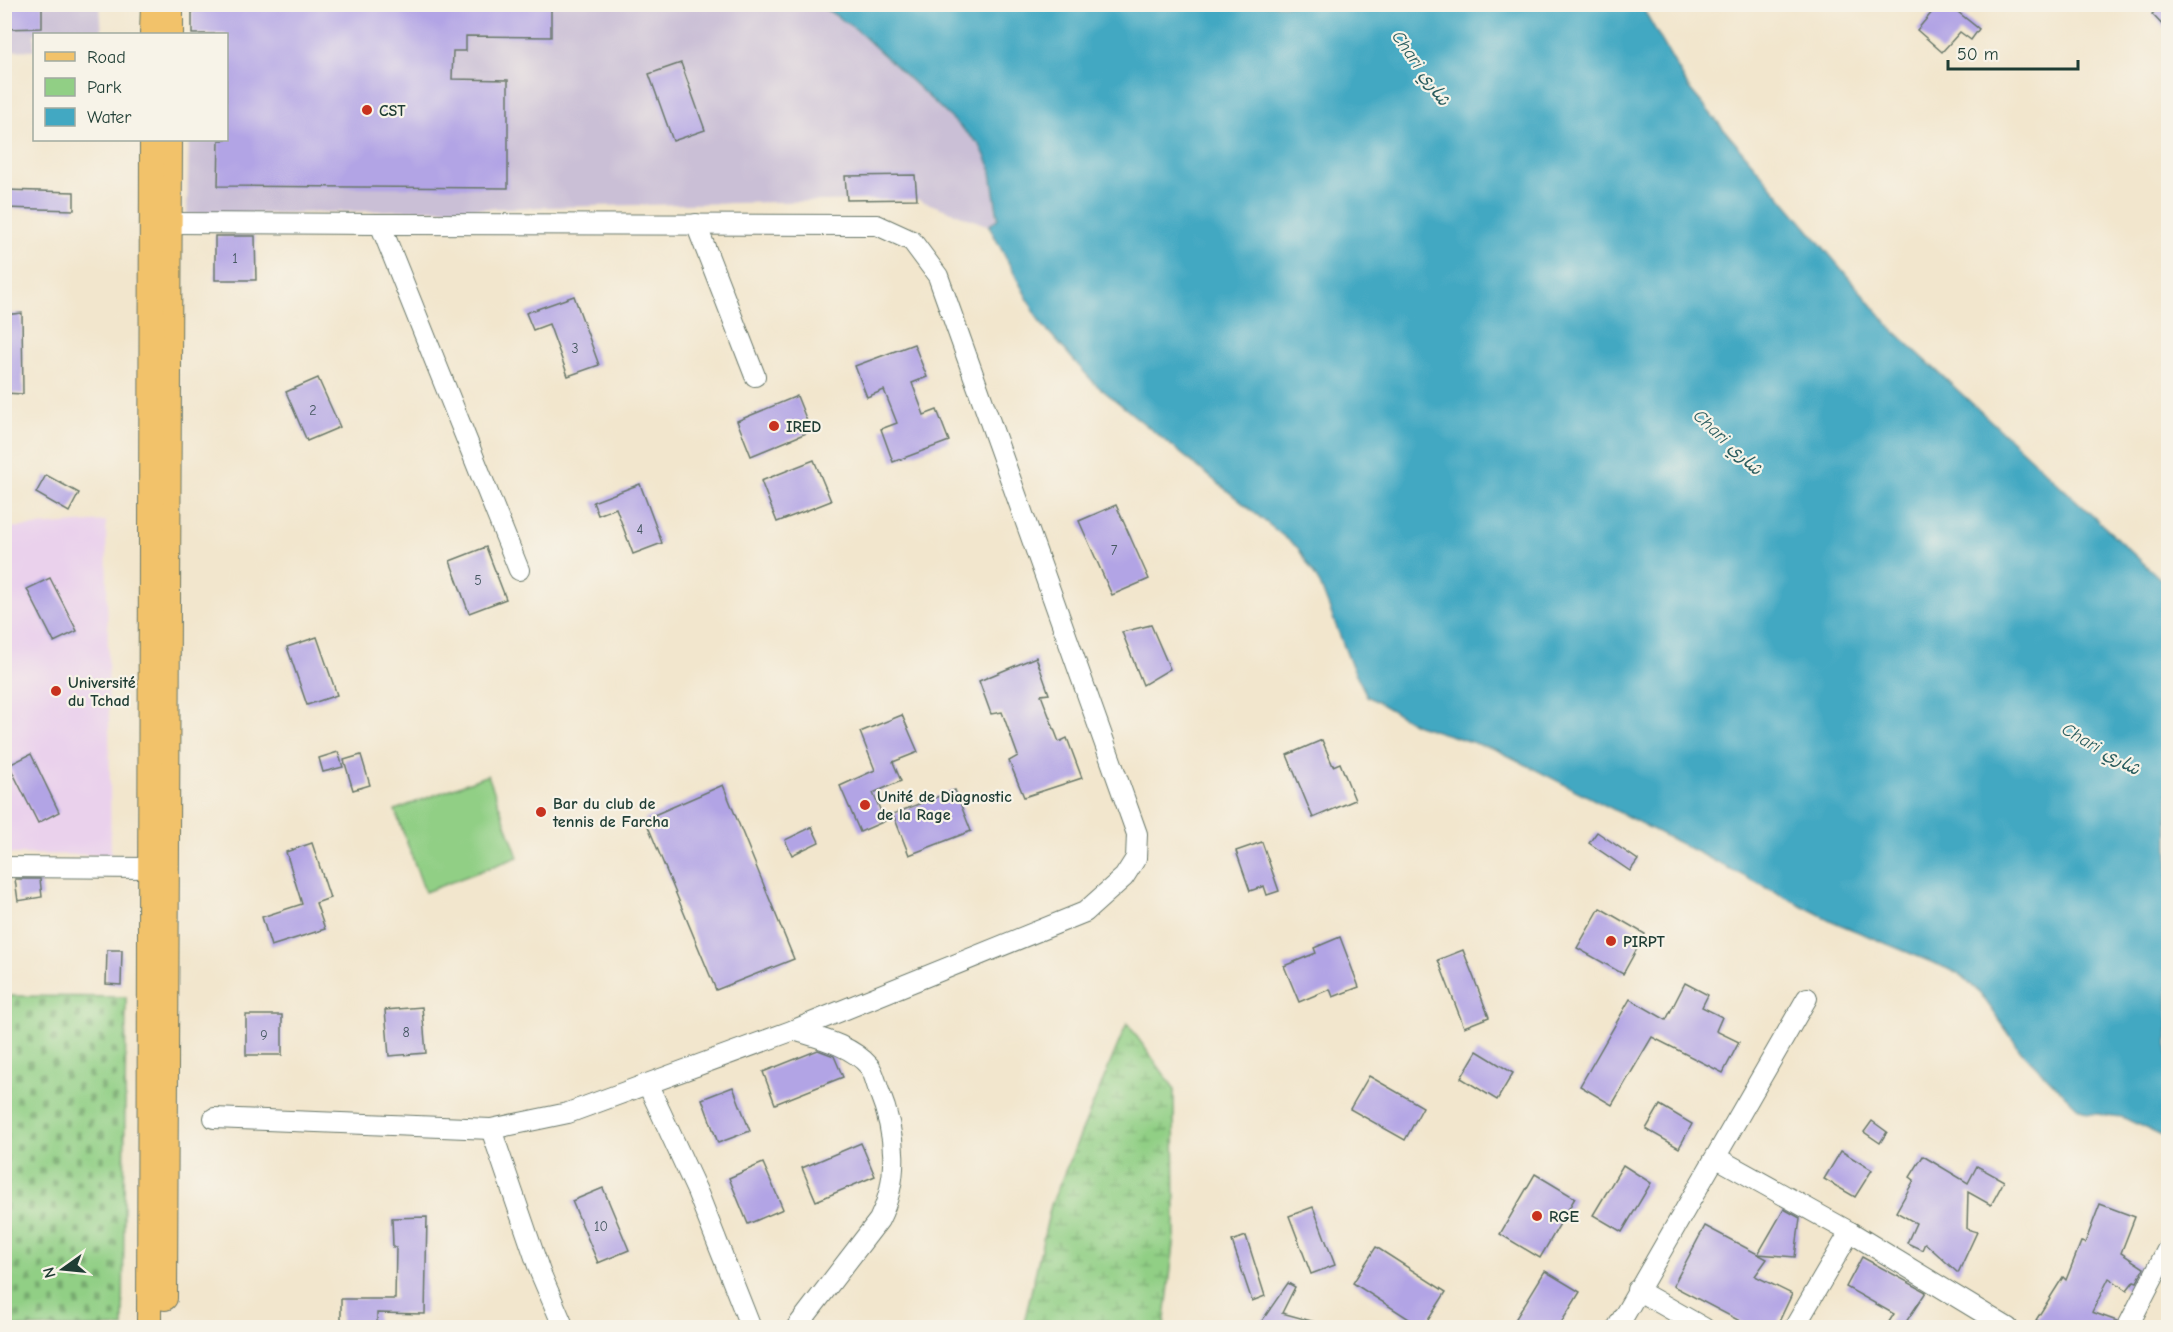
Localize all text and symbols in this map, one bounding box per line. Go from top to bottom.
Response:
water label: Chari شاري [1386,27,1455,112]
legend [33,33,228,141]
scale bar [1948,33,2078,71]
text: 50 m [1957,44,1999,65]
text: Road [87,47,126,68]
text: Park [87,77,122,98]
place label: CST [379,102,406,120]
marker: CST [360,103,374,117]
text: Water [87,107,132,128]
house number: 1 [232,250,238,267]
house number: 3 [571,340,579,357]
house number: 2 [309,402,317,419]
water label: Chari شاري [1687,405,1767,482]
place label: IRED [786,418,821,436]
marker: IRED [767,419,781,433]
house number: 4 [637,521,644,538]
house number: 7 [1111,542,1118,559]
house number: 5 [474,572,482,589]
place label: Université du Tchad [68,674,136,710]
marker: Université du Tchad [49,684,63,698]
water label: Chari شاري [2057,719,2144,782]
place label: Unité de Diagnostic de la Rage [877,788,1012,824]
place label: Bar du club de tennis de Farcha [552,795,669,831]
marker: Unité de Diagnostic de la Rage [858,798,872,812]
marker: Bar du club de tennis de Farcha [534,805,548,819]
place label: PIRPT [1623,933,1666,951]
marker: PIRPT [1604,934,1618,948]
house number: 8 [402,1024,410,1041]
house number: 9 [260,1027,268,1044]
place label: RGE [1549,1208,1580,1226]
marker: RGE [1530,1209,1544,1223]
house number: 10 [594,1218,608,1235]
north arrow [33,1239,93,1299]
text: N [39,1265,60,1280]

